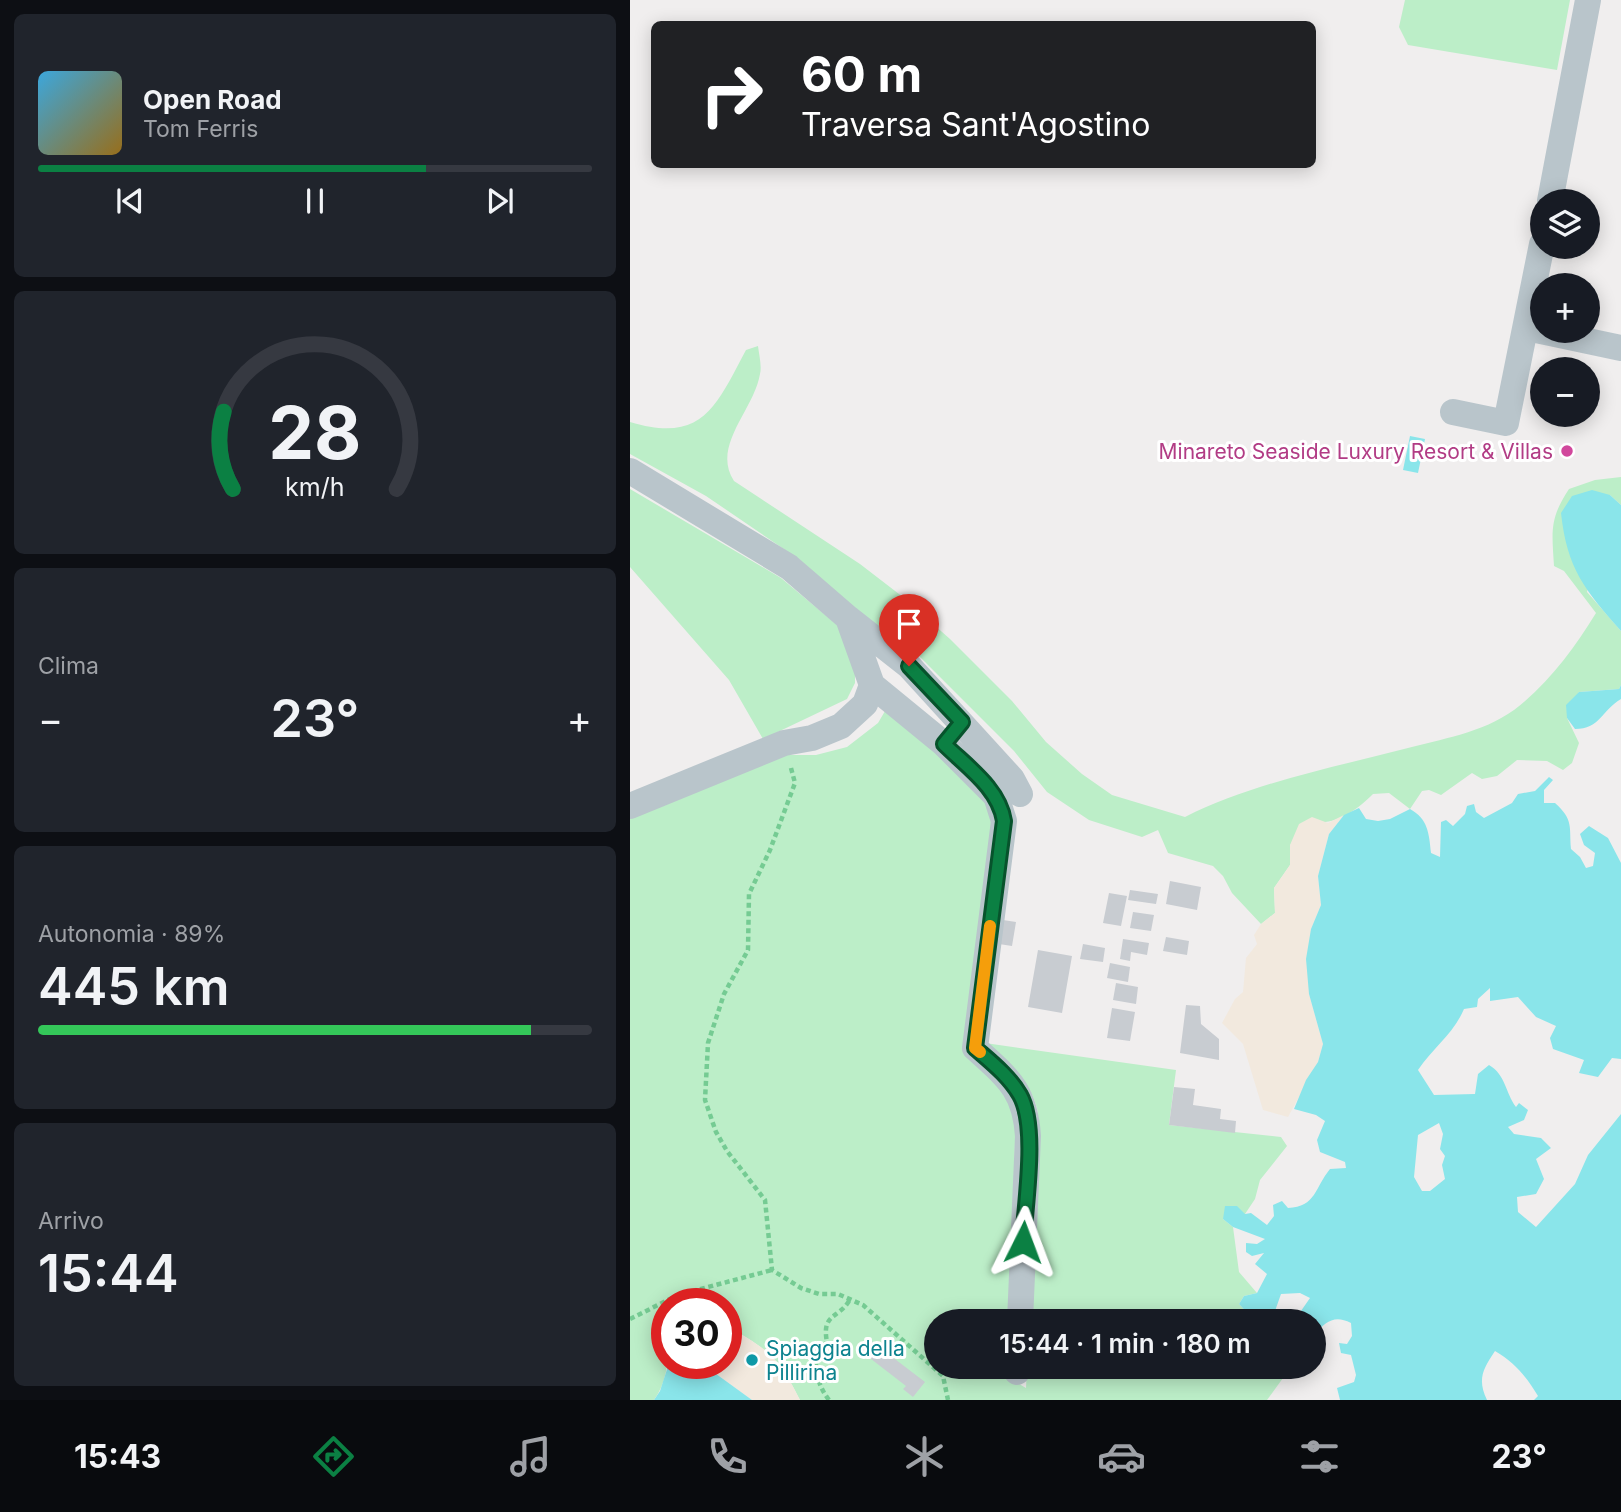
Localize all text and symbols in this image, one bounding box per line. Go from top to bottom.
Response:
text: 60 m [801,45,922,104]
icon: right [686,49,777,140]
text: Open Road [143,84,282,115]
text: Traversa Sant'Agostino [801,105,1150,144]
text: Tom Ferris [143,115,258,143]
icon: previous [111,182,149,220]
icon: pause [296,182,334,220]
icon: next [481,182,519,220]
map controls [1530,189,1600,427]
button: layers [1530,189,1600,259]
button: + [1530,273,1600,343]
button: − [1530,357,1600,427]
text: 28 [268,388,362,477]
place label: Minareto Seaside Luxury Resort & Villas [1159,439,1553,464]
marker: Minareto Seaside Luxury Resort & Villas [1559,443,1575,459]
text: km/h [285,472,345,502]
pin [879,594,939,666]
icon: arrive [890,605,928,643]
text: Clima [38,652,99,680]
text: 23° [271,687,359,750]
text: − [38,696,63,742]
text: + [567,696,592,742]
text: Autonomia · 89% [38,920,225,948]
text: 445 km [38,955,230,1018]
position arrow [986,1205,1060,1279]
text: Arrivo [38,1207,104,1235]
text: 15:44 [38,1242,179,1305]
speed limit sign: 30 [651,1288,742,1379]
text: 15:44 · 1 min · 180 m [999,1328,1251,1359]
place label: Spiaggia della Pillirina [766,1336,905,1385]
marker: Spiaggia della Pillirina [744,1352,760,1368]
icon: directions [309,1432,358,1481]
icon: music [506,1432,555,1481]
icon: phone [703,1432,752,1481]
icon: climate [900,1432,949,1481]
icon: car [1097,1432,1146,1481]
icon: filters [1295,1432,1344,1481]
text: 15:43 [74,1437,161,1476]
text: 23° [1492,1437,1547,1476]

